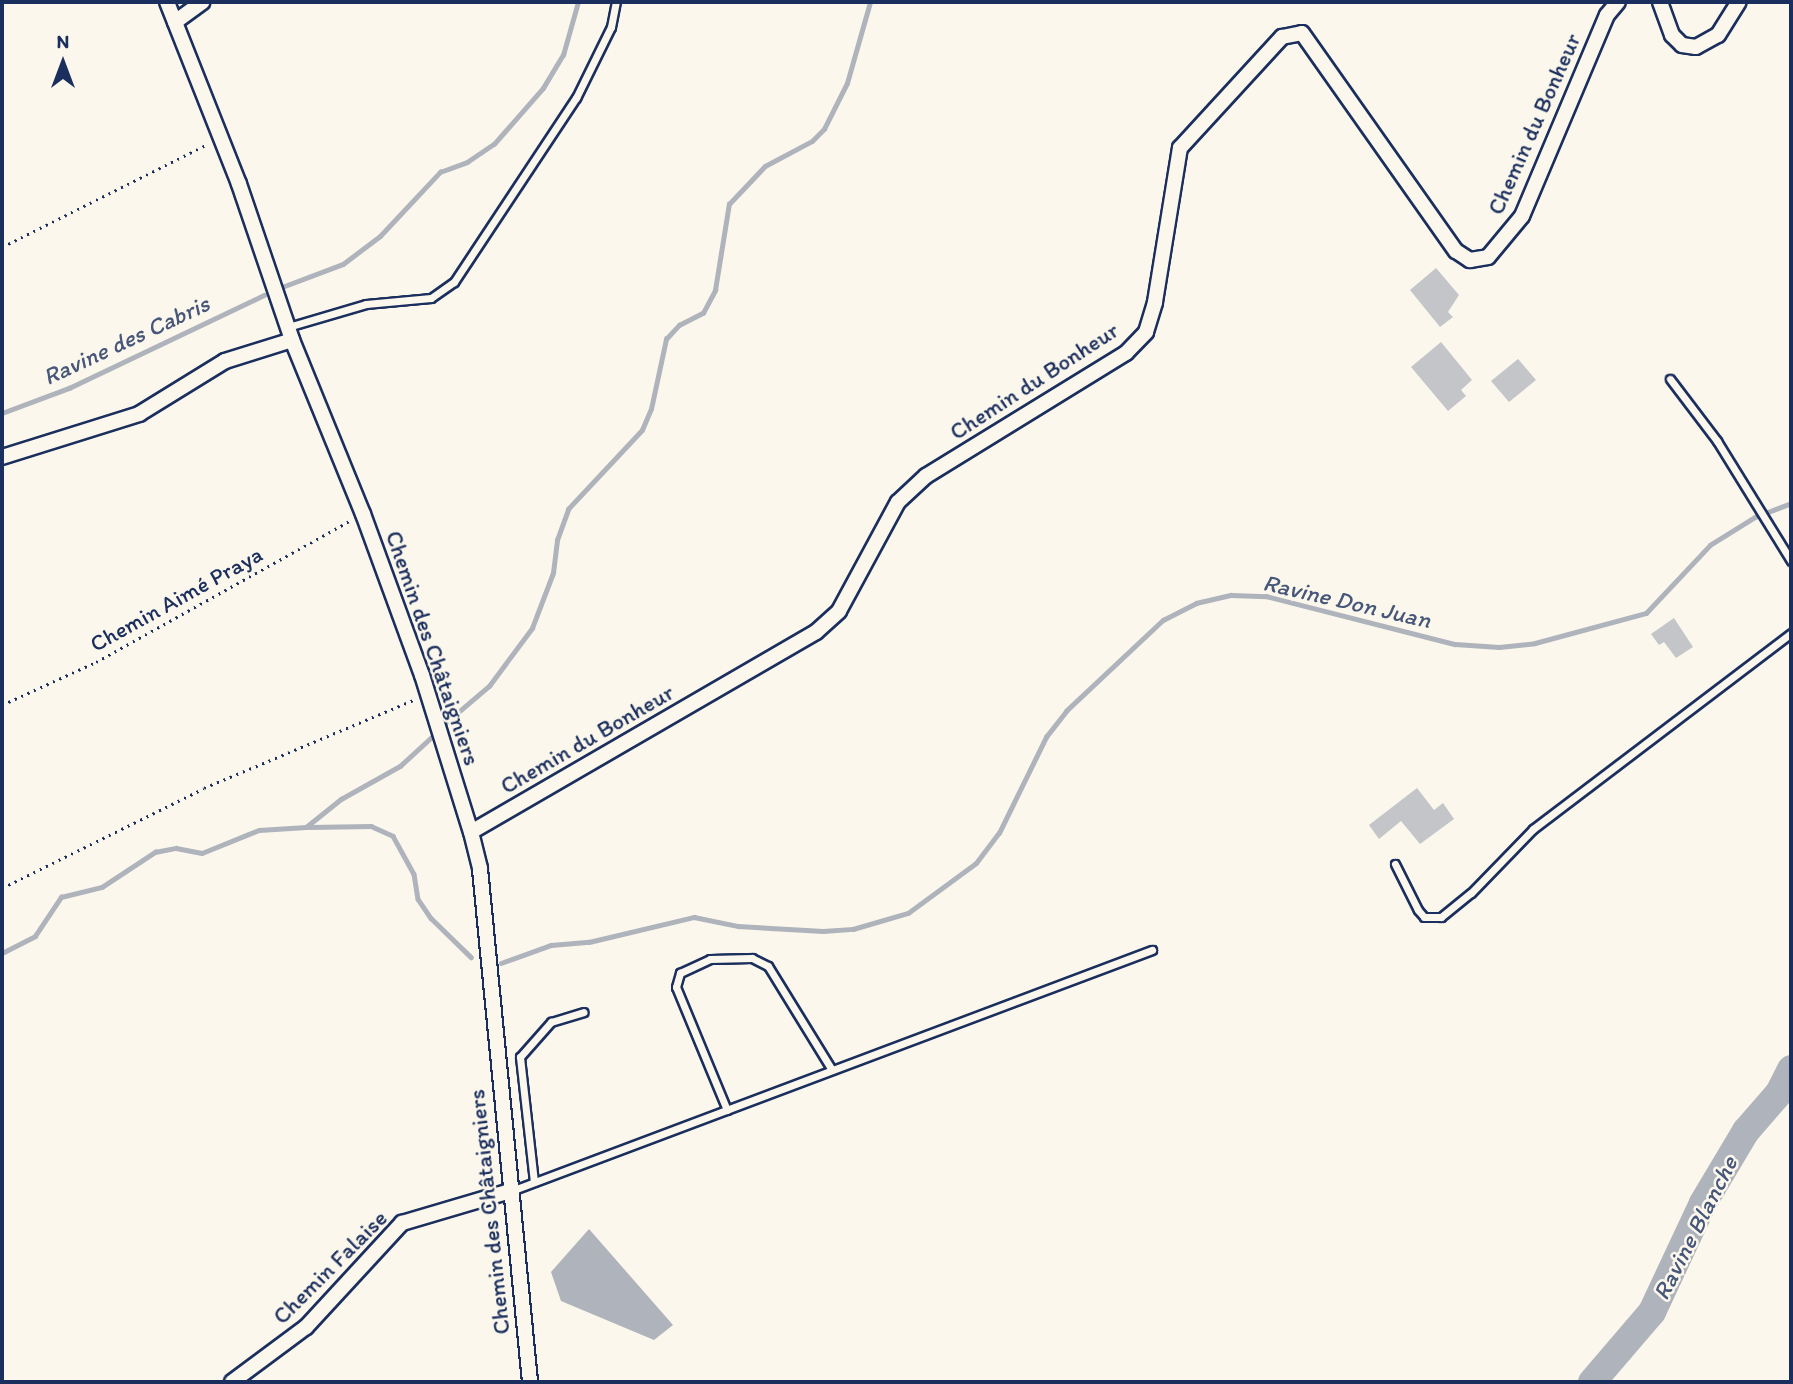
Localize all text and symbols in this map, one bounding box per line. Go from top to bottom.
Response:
north arrow [28,28,98,98]
street label: Chemin du Bonheur [1482,29,1586,219]
text: N [57,30,69,53]
water label: Ravine des Cabris [38,289,214,391]
street label: Chemin du Bonheur [944,316,1124,446]
street label: Chemin des Châtaigniers [380,527,486,769]
street label: Chemin Aimé Praya [85,540,267,658]
water label: Ravine Don Juan [1260,568,1434,634]
street label: Chemin du Bonheur [495,678,679,800]
street label: Chemin des Châtaigniers [462,1088,516,1336]
water label: Ravine Blanche [1647,1151,1743,1305]
street label: Chemin Falaise [268,1205,392,1329]

